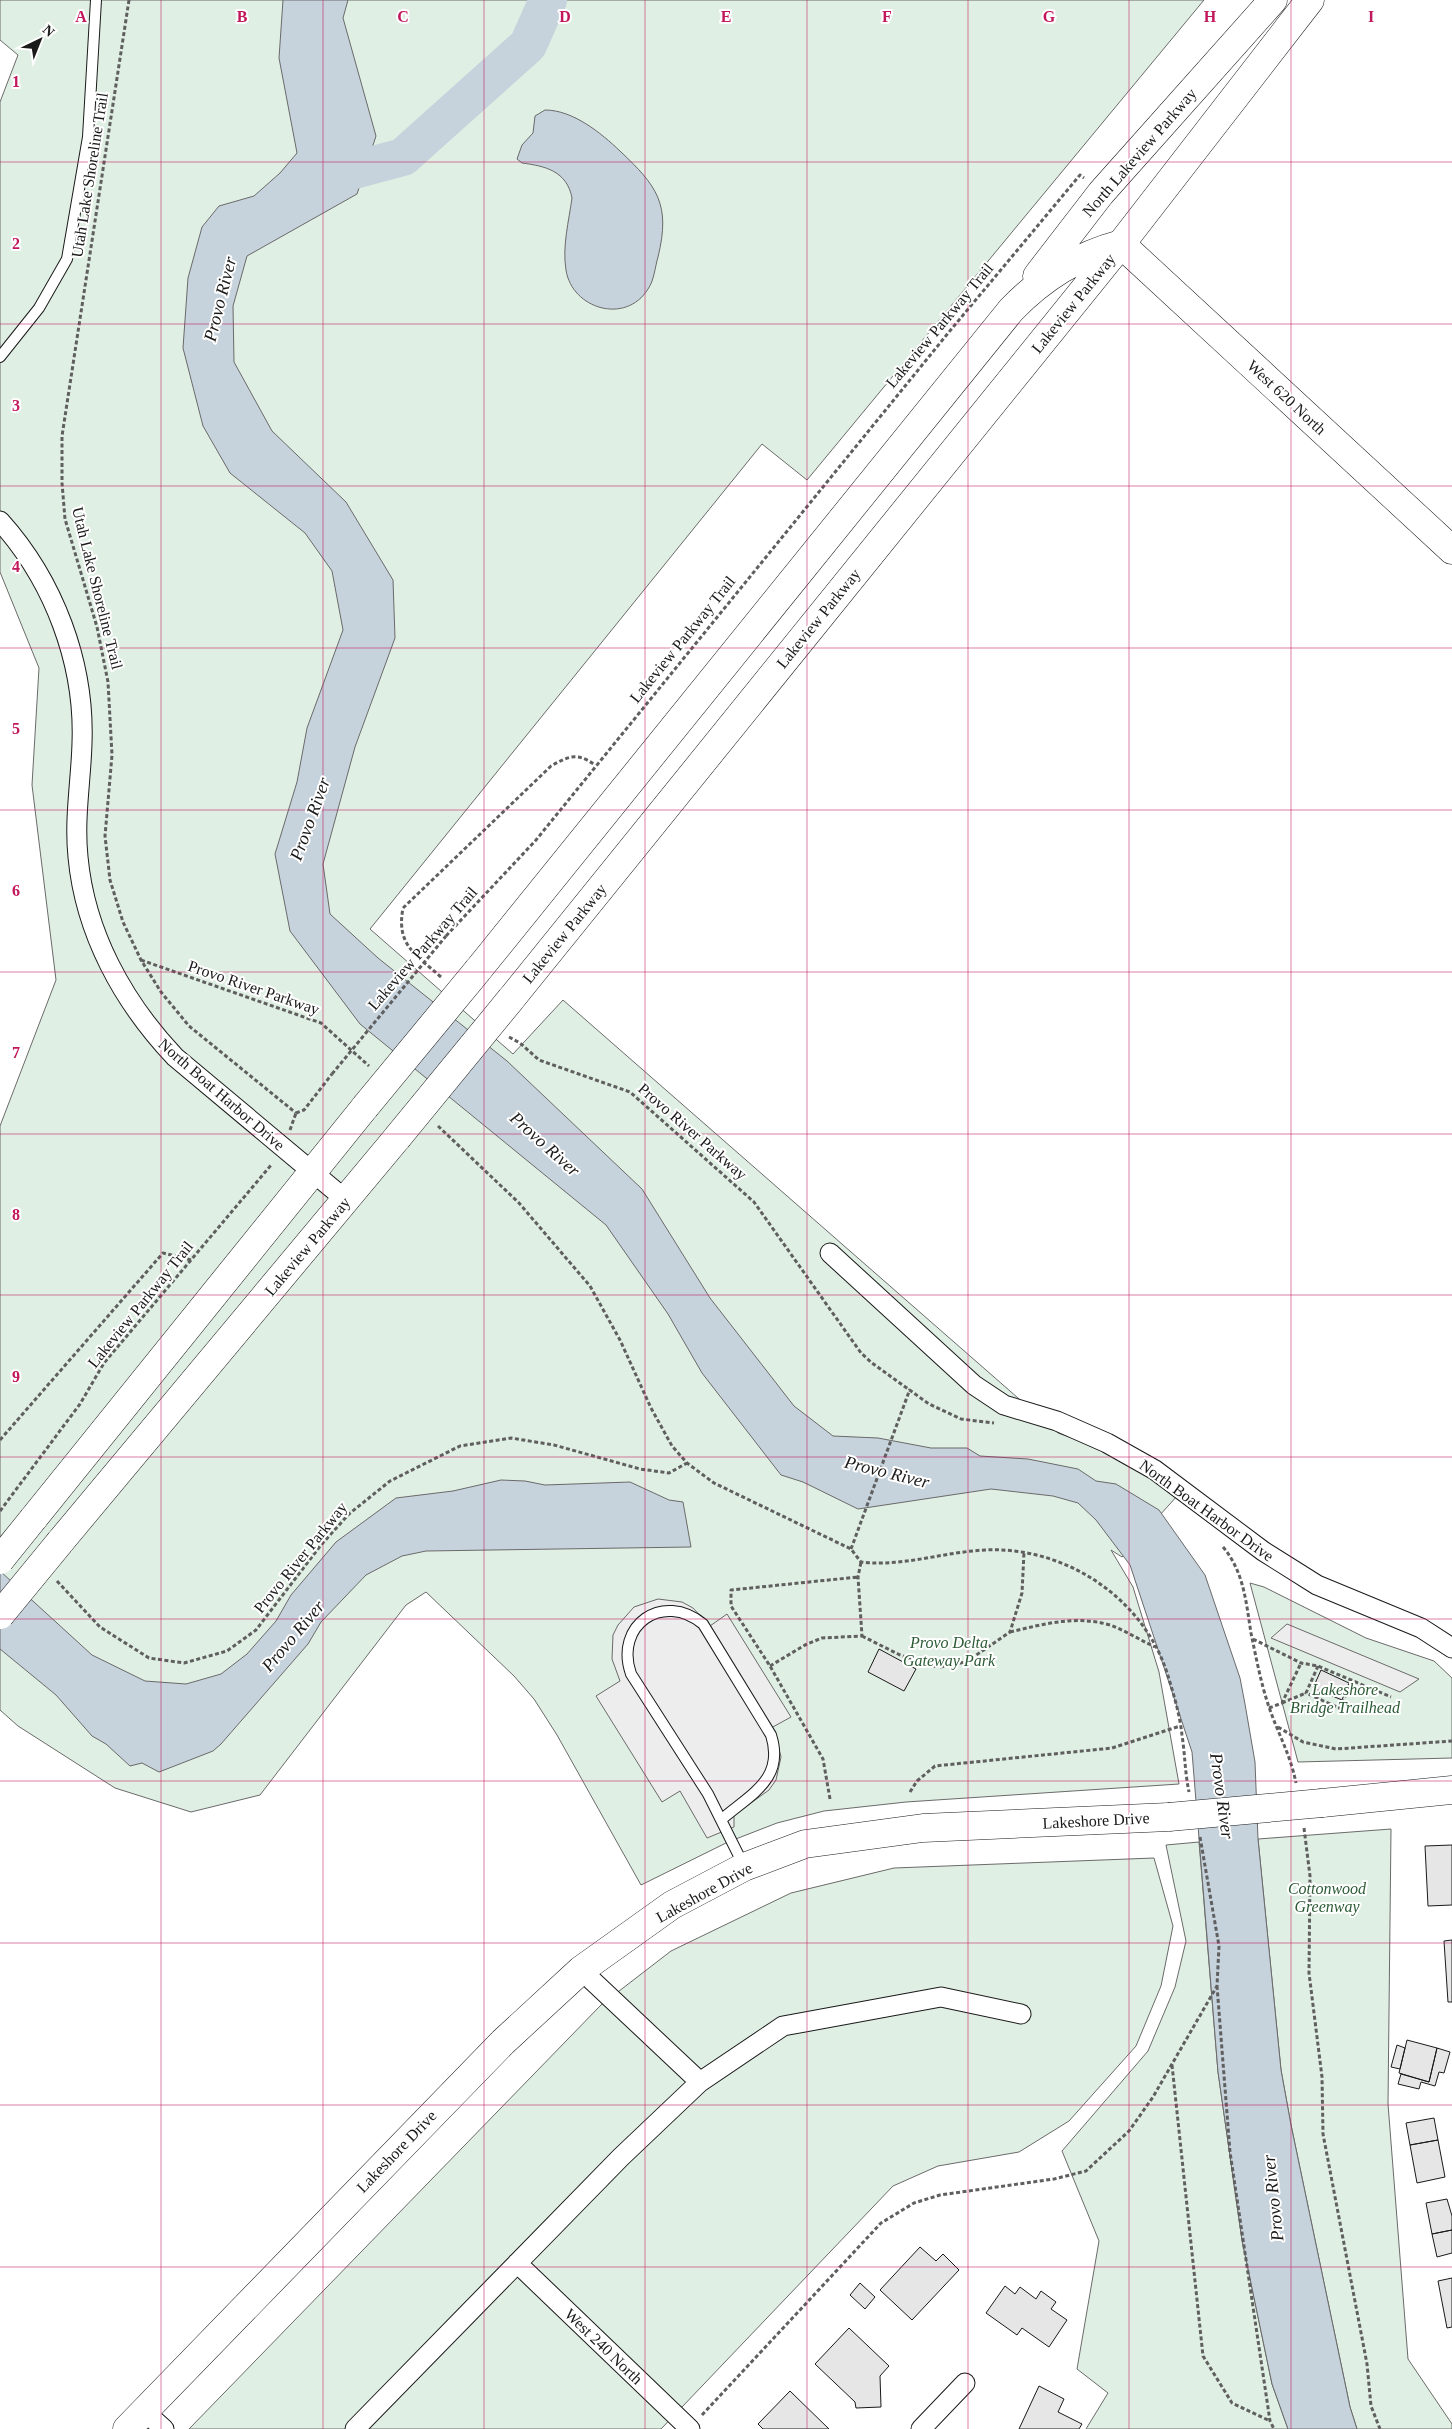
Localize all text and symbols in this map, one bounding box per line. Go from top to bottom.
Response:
text: A [75,8,87,25]
text: B [237,8,248,25]
text: C [397,8,409,25]
text: D [559,8,571,25]
text: E [721,8,731,25]
text: F [882,8,892,25]
text: G [1043,8,1056,25]
text: H [1204,8,1217,25]
text: I [1368,8,1374,25]
north arrow [15,15,65,65]
text: N [40,22,57,40]
text: 1 [12,73,20,90]
street label: North Lakeview Parkway [1079,85,1200,221]
street label: Utah Lake Shoreline Trail [68,91,111,259]
text: 2 [12,235,20,252]
street label: Lakeview Parkway [1028,250,1119,357]
water label: Provo River [200,254,240,345]
street label: Lakeview Parkway Trail [882,259,998,392]
street label: West 620 North [1244,357,1329,438]
text: 3 [12,397,20,414]
street label: Utah Lake Shoreline Trail [69,505,126,672]
text: 4 [12,558,20,575]
street label: Lakeview Parkway [773,565,864,672]
street label: Lakeview Parkway Trail [626,572,740,706]
text: 5 [12,720,20,737]
water label: Provo River [285,774,335,864]
street label: Lakeview Parkway [519,880,610,987]
text: 6 [12,882,20,899]
street label: Lakeview Parkway Trail [364,883,482,1014]
street label: Provo River Parkway [186,957,322,1019]
street label: North Boat Harbor Drive [155,1035,288,1154]
text: 7 [12,1044,20,1061]
street label: Provo River Parkway [634,1080,750,1184]
water label: Provo River [505,1107,585,1181]
street label: Lakeview Parkway [261,1194,354,1300]
text: 8 [12,1206,20,1223]
street label: Lakeview Parkway Trail [84,1237,198,1371]
text: 9 [12,1368,20,1385]
water label: Provo River [841,1452,932,1492]
street label: North Boat Harbor Drive [1136,1456,1277,1565]
street label: Provo River Parkway [250,1498,351,1617]
water label: Provo River [257,1596,329,1676]
park label: Provo Delta Gateway Park [903,1634,996,1670]
park label: Lakeshore Bridge Trailhead [1290,1681,1401,1717]
water label: Provo River [1206,1751,1238,1841]
street label: Lakeshore Drive [1042,1809,1150,1832]
street label: Lakeshore Drive [653,1859,755,1926]
park label: Cottonwood Greenway [1288,1880,1367,1916]
street label: Lakeshore Drive [353,2107,440,2196]
water label: Provo River [1258,2153,1288,2243]
street label: West 240 North [561,2305,646,2388]

